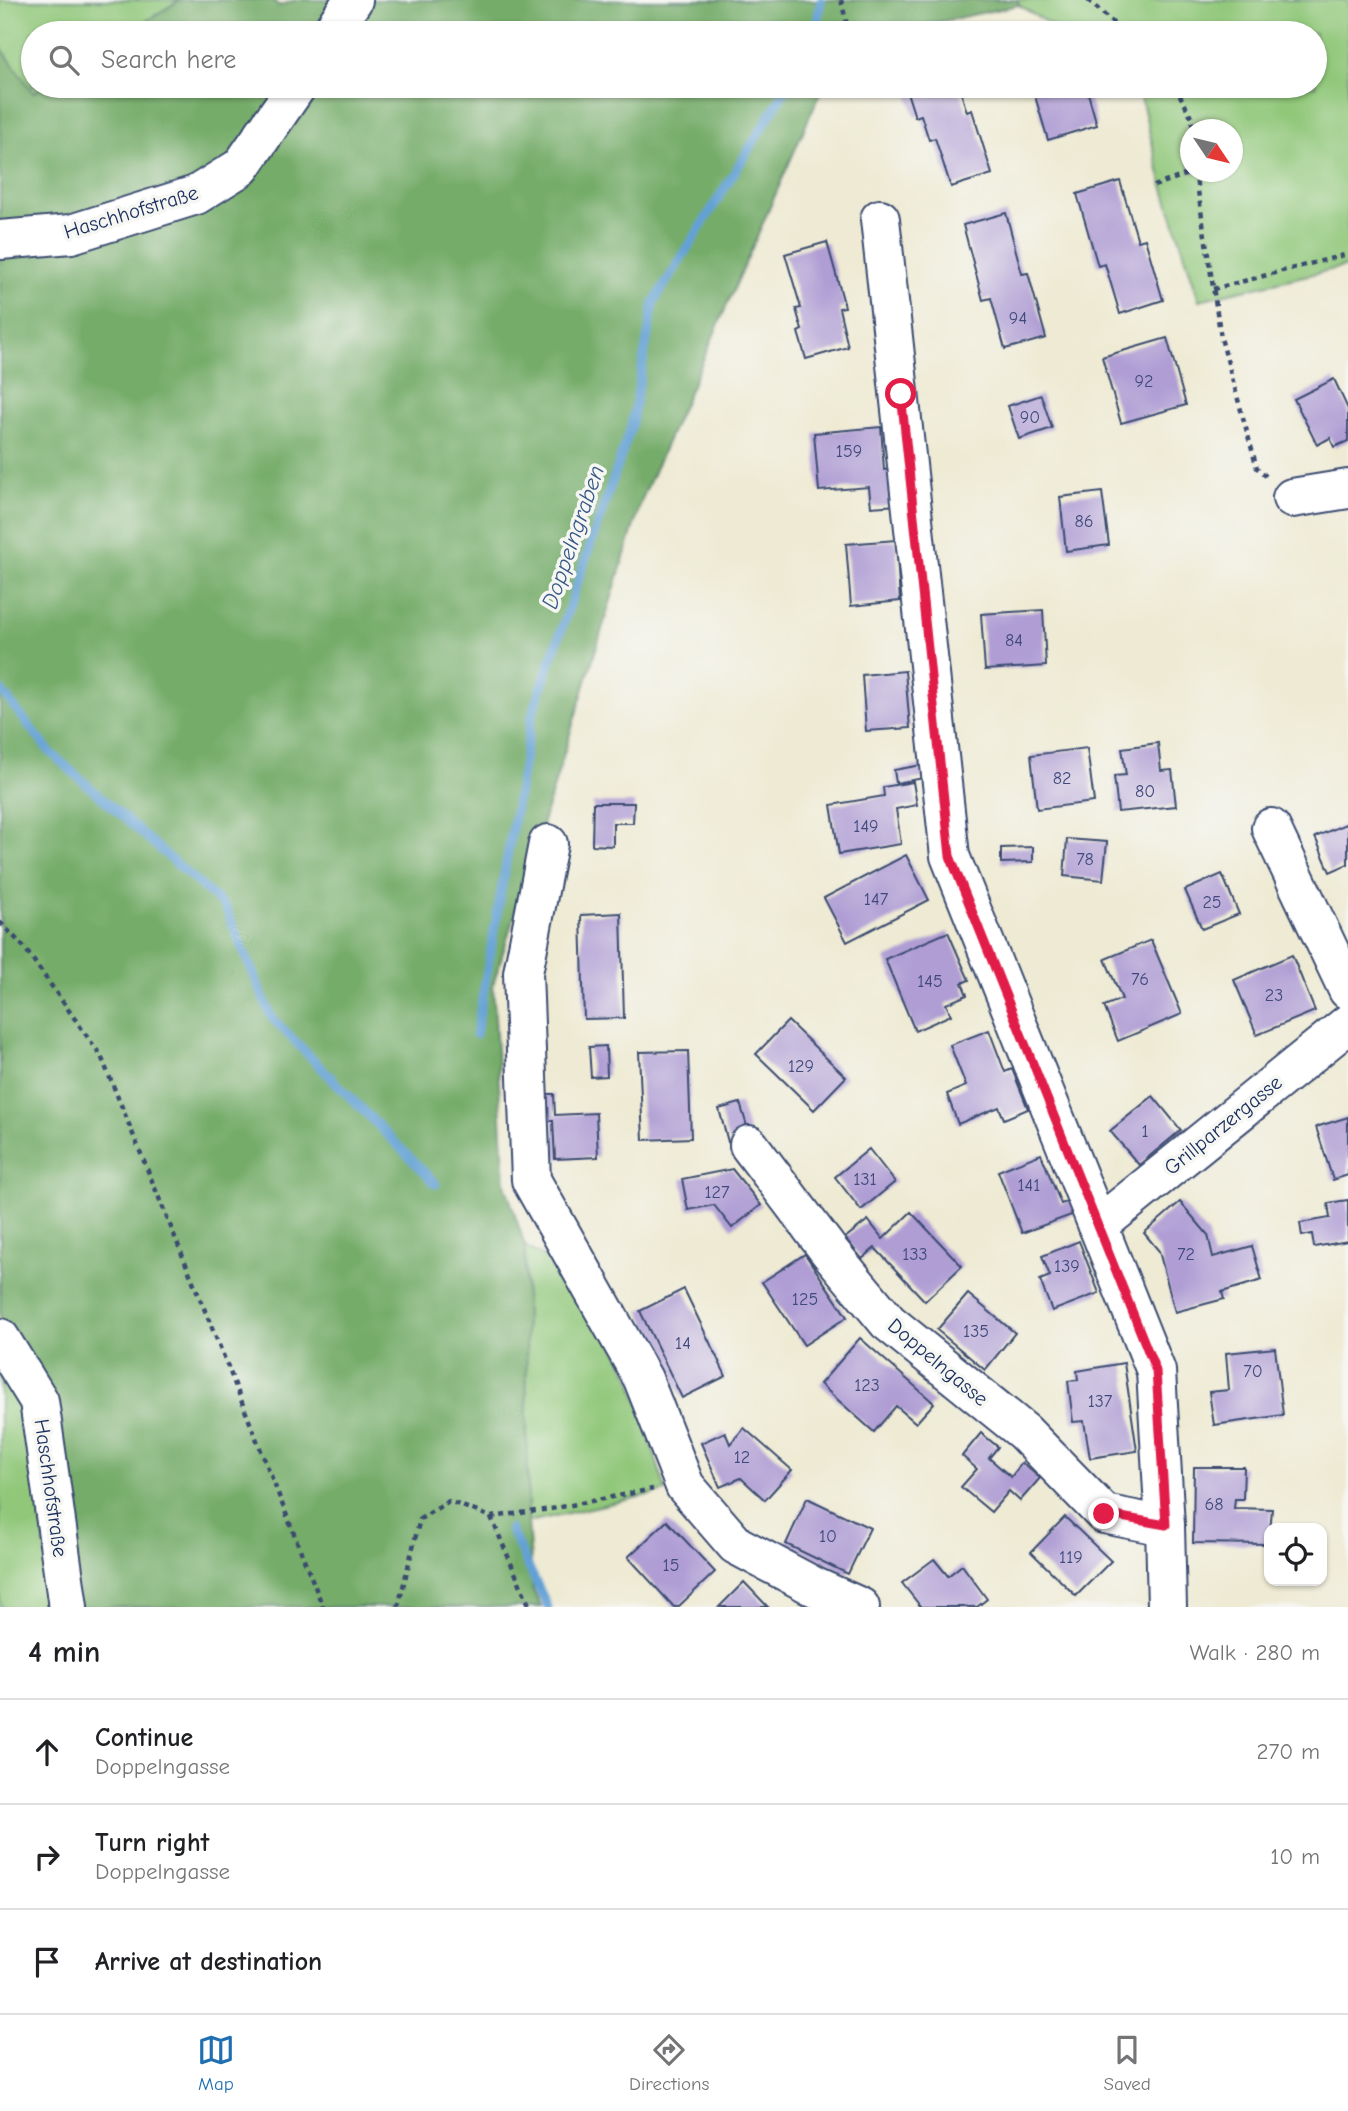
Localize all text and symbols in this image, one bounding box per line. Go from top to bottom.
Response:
search box [21,21,1327,98]
icon: search [45,41,83,79]
text: Search here [101,45,236,75]
north arrow [1180,119,1243,182]
street label: Haschhofstraße [61,180,201,244]
house number: 94 [1009,308,1027,329]
house number: 92 [1135,371,1153,392]
route start [885,378,916,409]
house number: 90 [1020,407,1040,428]
house number: 159 [836,441,862,462]
water label: Doppelngraben [536,462,610,612]
house number: 86 [1074,511,1094,532]
house number: 84 [1005,630,1023,651]
house number: 82 [1053,768,1071,789]
house number: 80 [1135,781,1155,802]
house number: 149 [853,816,879,837]
house number: 78 [1076,849,1094,870]
house number: 147 [864,889,889,910]
house number: 25 [1202,892,1222,913]
house number: 76 [1131,969,1149,990]
house number: 145 [917,971,943,992]
house number: 23 [1265,985,1283,1006]
house number: 129 [788,1056,814,1077]
street label: Grillparzergasse [1159,1070,1287,1180]
house number: 1 [1141,1121,1149,1142]
house number: 131 [853,1169,877,1190]
house number: 141 [1018,1175,1040,1196]
house number: 127 [704,1182,730,1203]
house number: 133 [902,1244,928,1265]
house number: 72 [1177,1244,1195,1265]
house number: 139 [1054,1256,1080,1277]
house number: 125 [792,1289,818,1310]
street label: Doppelngasse [883,1313,993,1411]
house number: 135 [963,1321,989,1342]
house number: 14 [675,1333,691,1354]
house number: 70 [1243,1361,1263,1382]
house number: 123 [854,1375,880,1396]
house number: 137 [1088,1391,1113,1412]
street label: Haschhofstraße [29,1417,73,1559]
house number: 12 [734,1447,750,1468]
house number: 68 [1204,1494,1224,1515]
route end [1088,1498,1119,1529]
map controls [1264,1523,1327,1586]
button: locate [1264,1523,1327,1586]
house number: 10 [819,1526,837,1547]
house number: 119 [1059,1547,1083,1568]
house number: 15 [663,1555,679,1576]
text: 4 min [28,1635,100,1670]
text: Walk · 280 m [1190,1639,1320,1666]
text: Continue [95,1723,193,1753]
icon: ahead [28,1733,66,1771]
text: 270 m [1256,1738,1320,1765]
text: Doppelngasse [95,1753,230,1780]
text: Turn right [95,1828,209,1858]
icon: right [28,1838,66,1876]
text: 10 m [1270,1843,1320,1870]
text: Doppelngasse [95,1858,230,1885]
icon: arrive [28,1943,66,1981]
text: Arrive at destination [95,1947,322,1977]
tab: Map [197,2031,235,2095]
tab: Directions [629,2031,709,2095]
tab: Saved [1104,2031,1151,2095]

